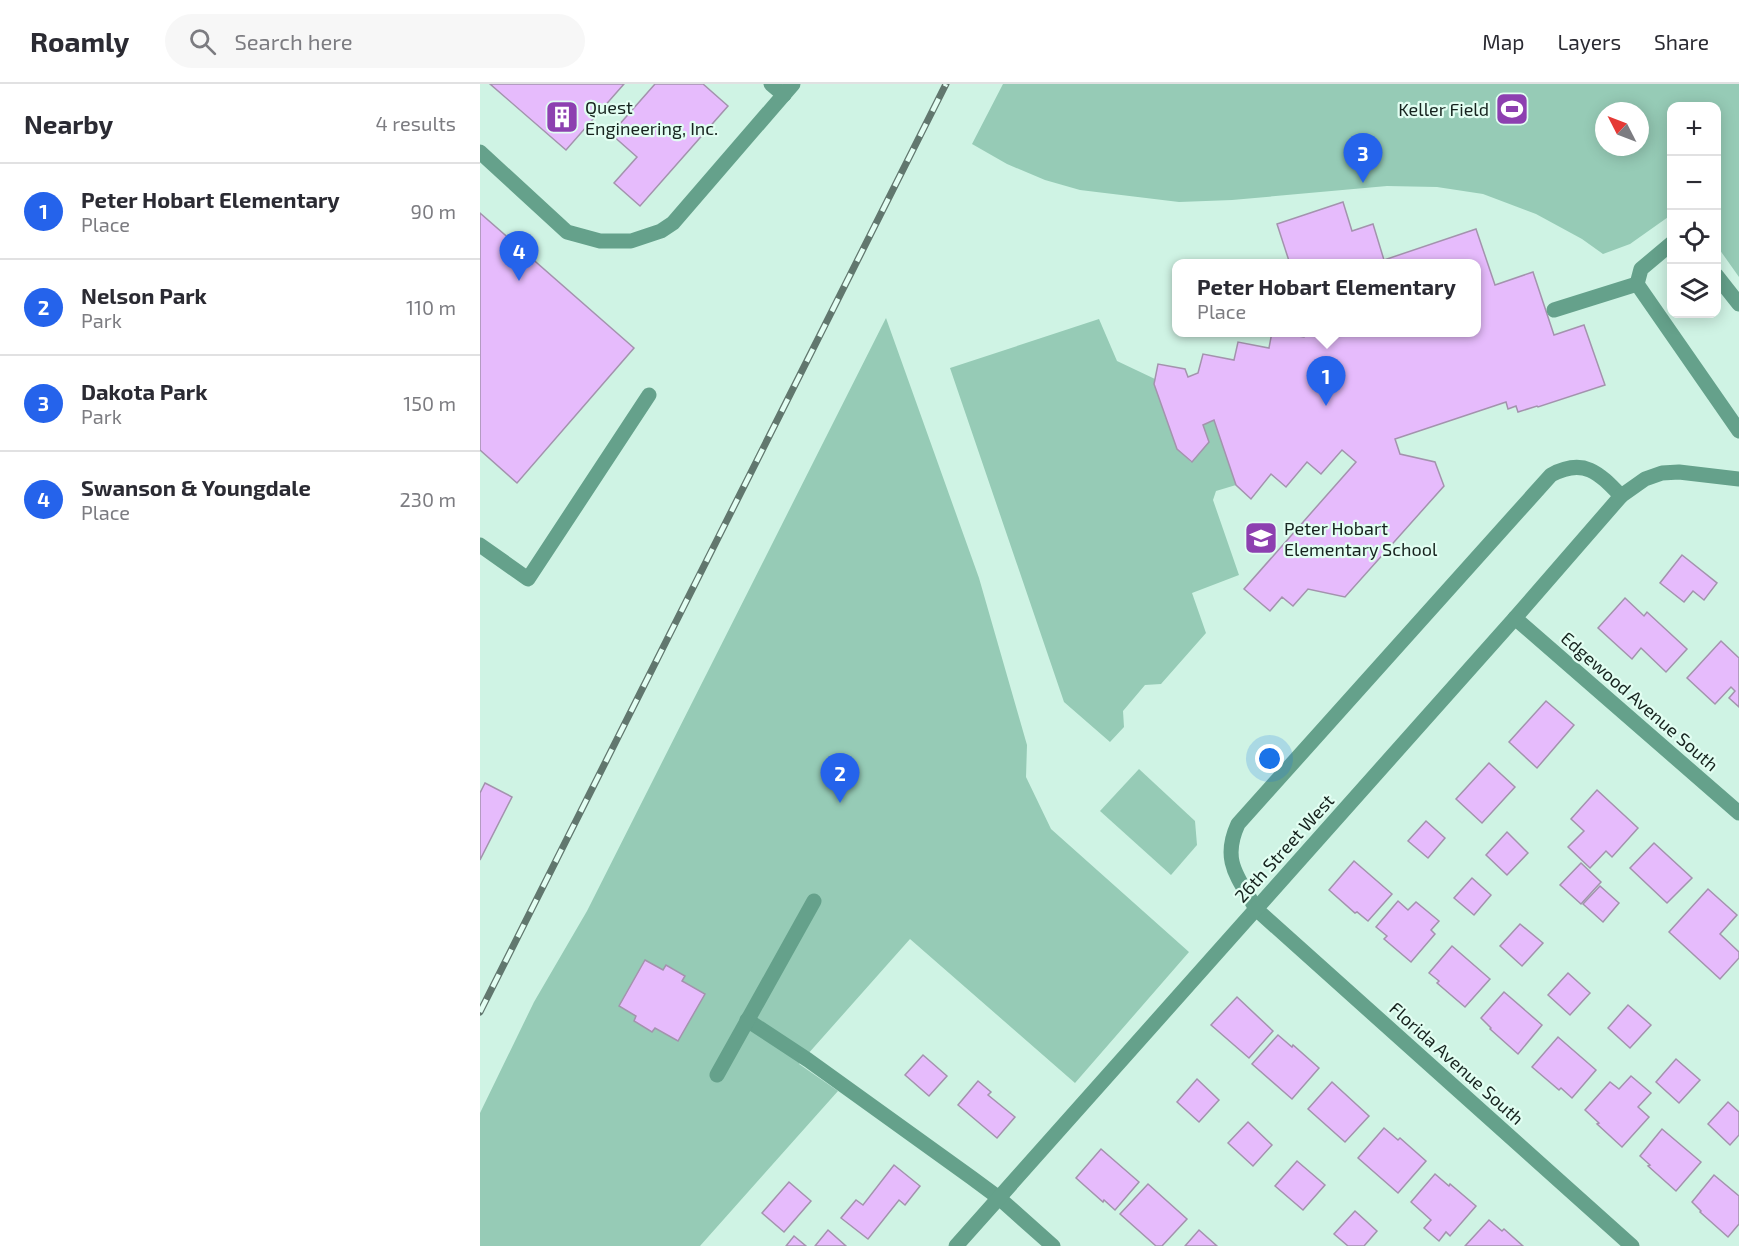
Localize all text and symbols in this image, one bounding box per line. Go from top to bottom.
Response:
search box [165,14,585,68]
text: Roamly [30,24,129,58]
icon: search [186,25,219,58]
text: Search here [234,28,353,54]
text: Map [1482,29,1524,54]
text: Layers [1557,29,1621,54]
text: Share [1654,29,1709,54]
sports icon: Keller Field [1494,91,1530,127]
place label: Quest Engineering, Inc. [585,96,718,139]
place label: Keller Field [1398,98,1489,120]
building icon: Quest Engineering, Inc. [544,99,580,135]
north arrow [1595,102,1649,156]
map controls [1667,102,1721,318]
button: + [1667,102,1721,156]
text: Nearby [24,108,113,139]
text: 4 results [376,111,456,135]
pin: 3 [1344,134,1382,183]
button: − [1667,156,1721,210]
text: Peter Hobart Elementary [81,186,340,212]
text: 1 [39,199,48,223]
text: 90 m [411,199,456,223]
button: locate [1667,210,1721,264]
text: Place [81,212,130,236]
pin: 4 [500,232,538,281]
popup [1172,259,1481,337]
button: layers [1667,264,1721,318]
text: Peter Hobart Elementary [1197,273,1456,299]
text: Nelson Park [81,282,207,308]
text: 2 [38,295,49,319]
text: 110 m [406,295,456,319]
text: Place [1197,299,1246,323]
text: Park [81,308,122,332]
pin: 1 [1306,356,1346,406]
text: Dakota Park [81,378,207,404]
text: 3 [38,391,49,415]
text: 150 m [403,391,456,415]
text: Park [81,404,122,428]
text: Swanson & Youngdale [81,474,311,500]
text: 4 [37,487,50,511]
text: 230 m [400,487,456,511]
text: Place [81,500,130,524]
place label: Peter Hobart Elementary School [1284,517,1438,560]
school or university icon: Peter Hobart Elementary School [1243,520,1279,556]
street label: Edgewood Avenue South [1557,627,1723,775]
your location [1255,744,1284,773]
pin: 2 [820,754,860,803]
street label: 26th Street West [1230,789,1338,907]
street label: Florida Avenue South [1385,997,1529,1129]

